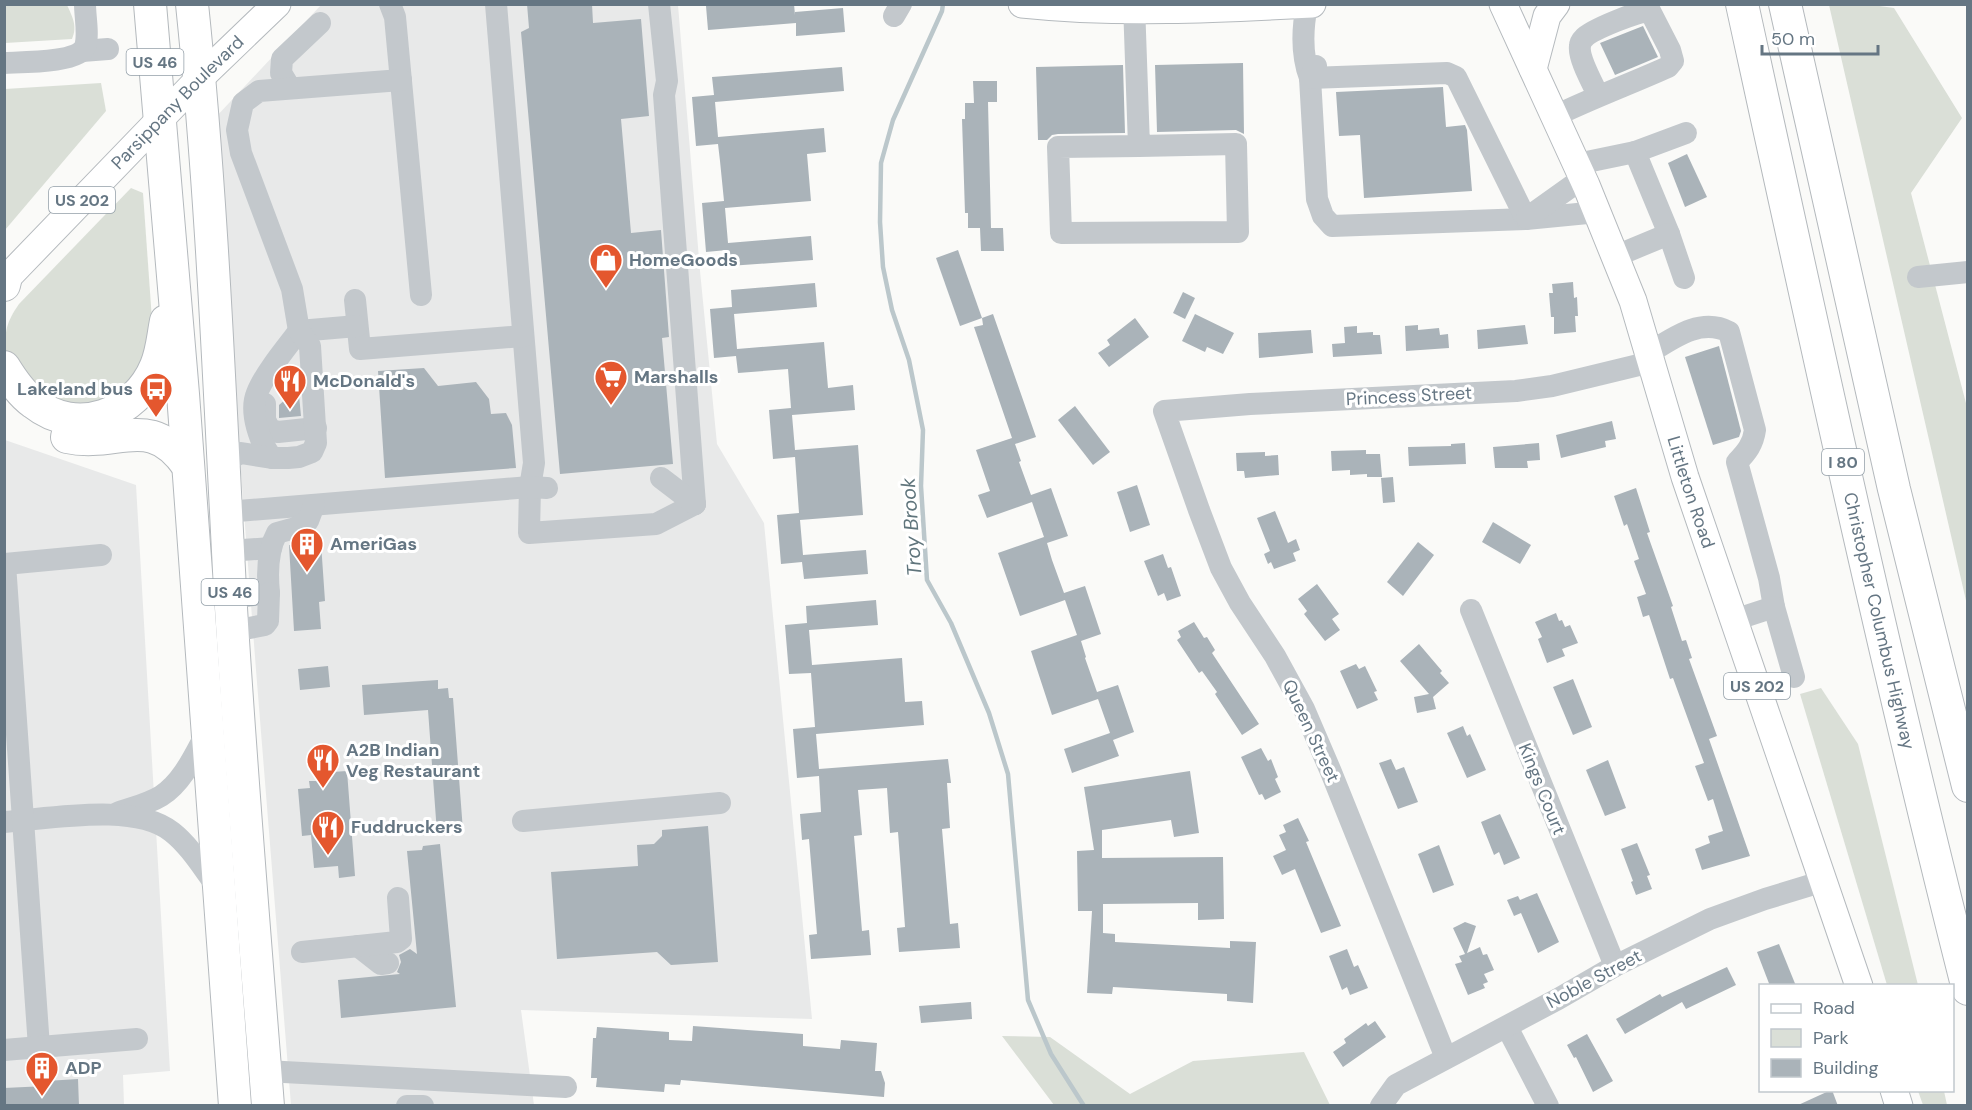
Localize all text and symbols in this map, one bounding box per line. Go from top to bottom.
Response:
scale bar [1762,18,1878,56]
text: 50 m [1771,27,1815,51]
street label: Parsippany Boulevard [106,30,249,175]
road number: US 46 [126,49,184,75]
road number: US 202 [49,187,115,213]
shop icon: HomeGoods [588,242,624,289]
place label: HomeGoods [629,248,738,272]
supermarket icon: Marshalls [593,359,629,406]
restaurant icon: McDonald's [272,363,308,410]
place label: Marshalls [634,365,718,389]
place label: McDonald's [313,369,415,393]
bus stop icon: Lakeland bus [138,371,174,418]
place label: Lakeland bus [17,377,133,401]
street label: Princess Street [1345,381,1473,411]
street label: Littleton Road [1662,433,1720,551]
road number: I 80 [1822,449,1864,475]
water label: Troy Brook [895,476,927,577]
street label: Christopher Columbus Highway [1838,490,1921,752]
building icon: AmeriGas [289,526,325,573]
place label: AmeriGas [330,532,417,556]
road number: US 46 [202,579,258,605]
road number: US 202 [1724,673,1790,699]
street label: Queen Street [1277,676,1345,786]
place label: A2B Indian Veg Restaurant [346,738,480,783]
street label: Kings Court [1513,740,1571,838]
restaurant icon: A2B Indian Veg Restaurant [305,742,341,789]
restaurant icon: Fuddruckers [310,809,346,856]
place label: Fuddruckers [351,815,462,839]
street label: Noble Street [1542,944,1646,1014]
legend [1759,984,1954,1092]
text: Road [1813,996,1855,1020]
text: Park [1813,1026,1849,1050]
building icon: ADP [24,1050,60,1097]
place label: ADP [65,1056,102,1080]
text: Building [1813,1056,1878,1080]

